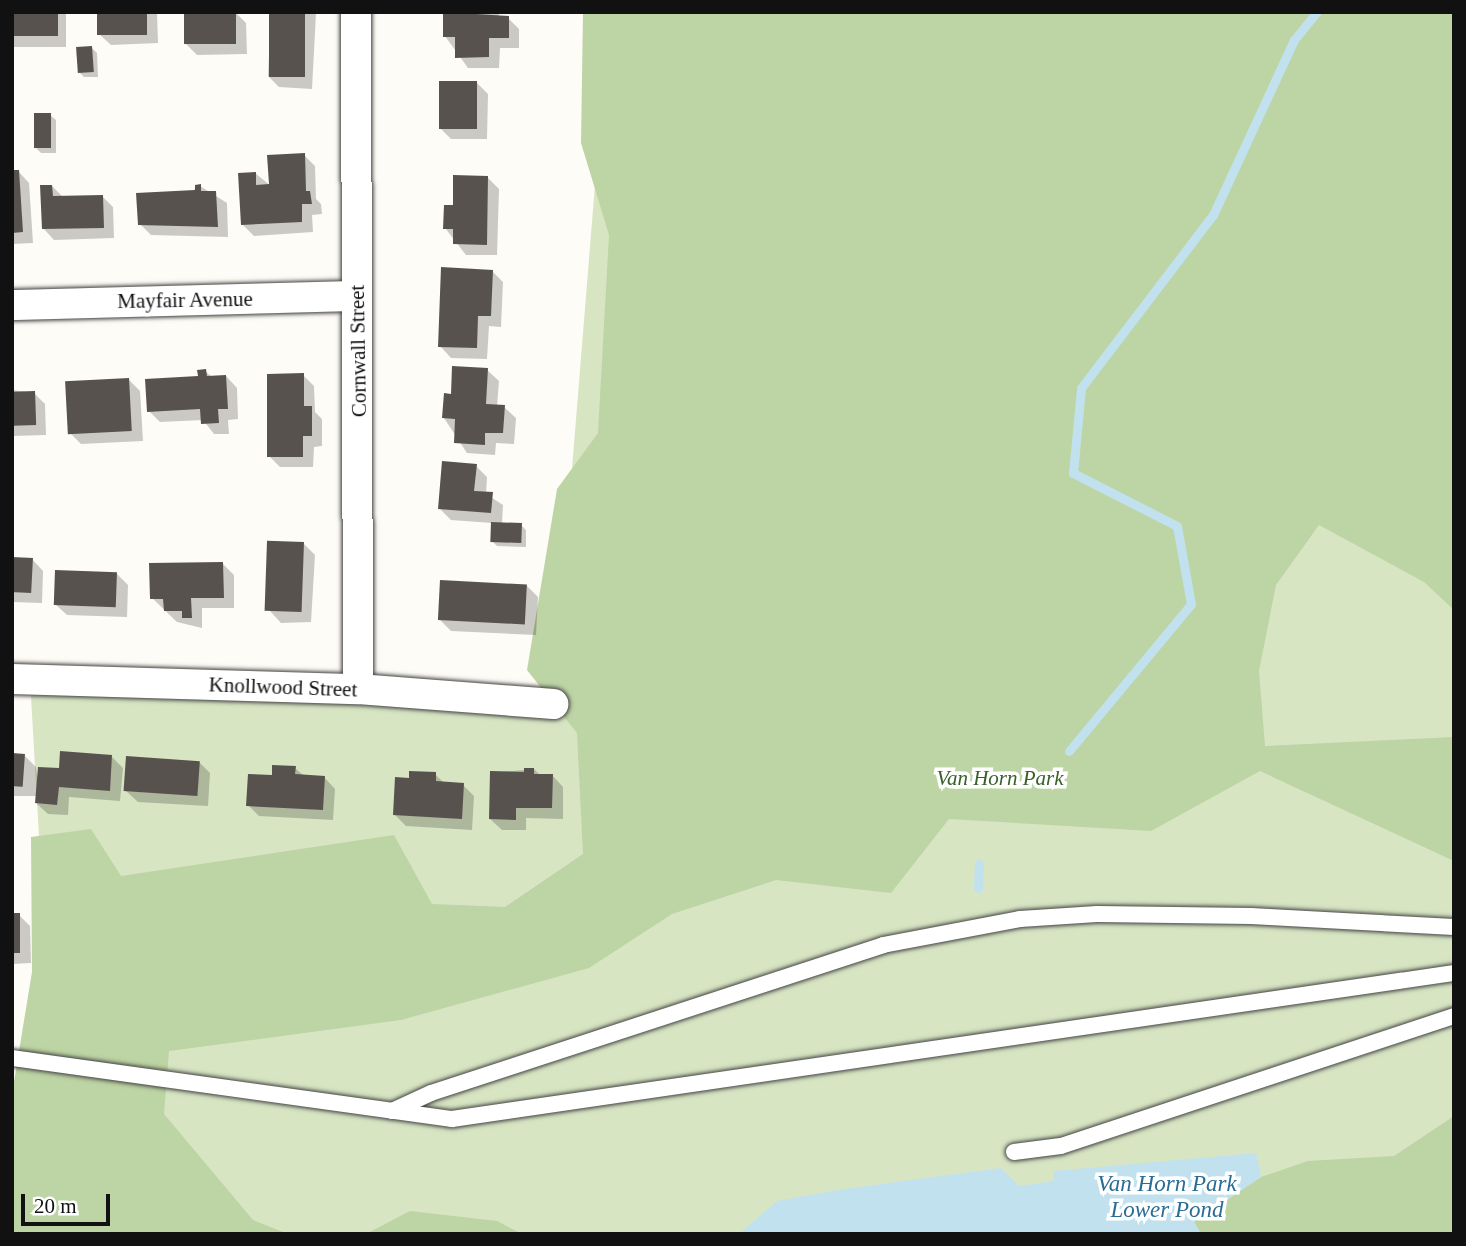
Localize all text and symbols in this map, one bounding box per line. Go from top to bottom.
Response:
street label: Cornwall Street [344,285,372,417]
street label: Mayfair Avenue [116,286,254,314]
street label: Knollwood Street [208,672,358,702]
park label: Van Horn Park [936,765,1064,791]
water label: Van Horn Park Lower Pond [1097,1170,1237,1224]
scale bar [24,1180,114,1224]
text: 20 m [34,1194,77,1218]

